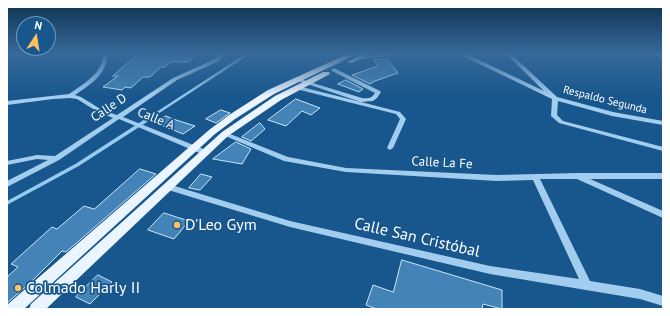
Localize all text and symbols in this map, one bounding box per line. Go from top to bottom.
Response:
north arrow [16,16,56,56]
text: N [33,18,43,33]
street label: Respaldo Segunda [562,83,648,117]
street label: Calle D [88,90,130,126]
street label: Calle A [135,104,177,134]
street label: Calle La Fe [411,154,473,172]
street label: Calle San Cristóbal [352,214,482,262]
place label: D'Leo Gym [185,215,257,235]
marker: D'Leo Gym [172,220,182,230]
place label: Colmado Harly II [26,278,140,298]
marker: Colmado Harly II [13,283,23,293]

